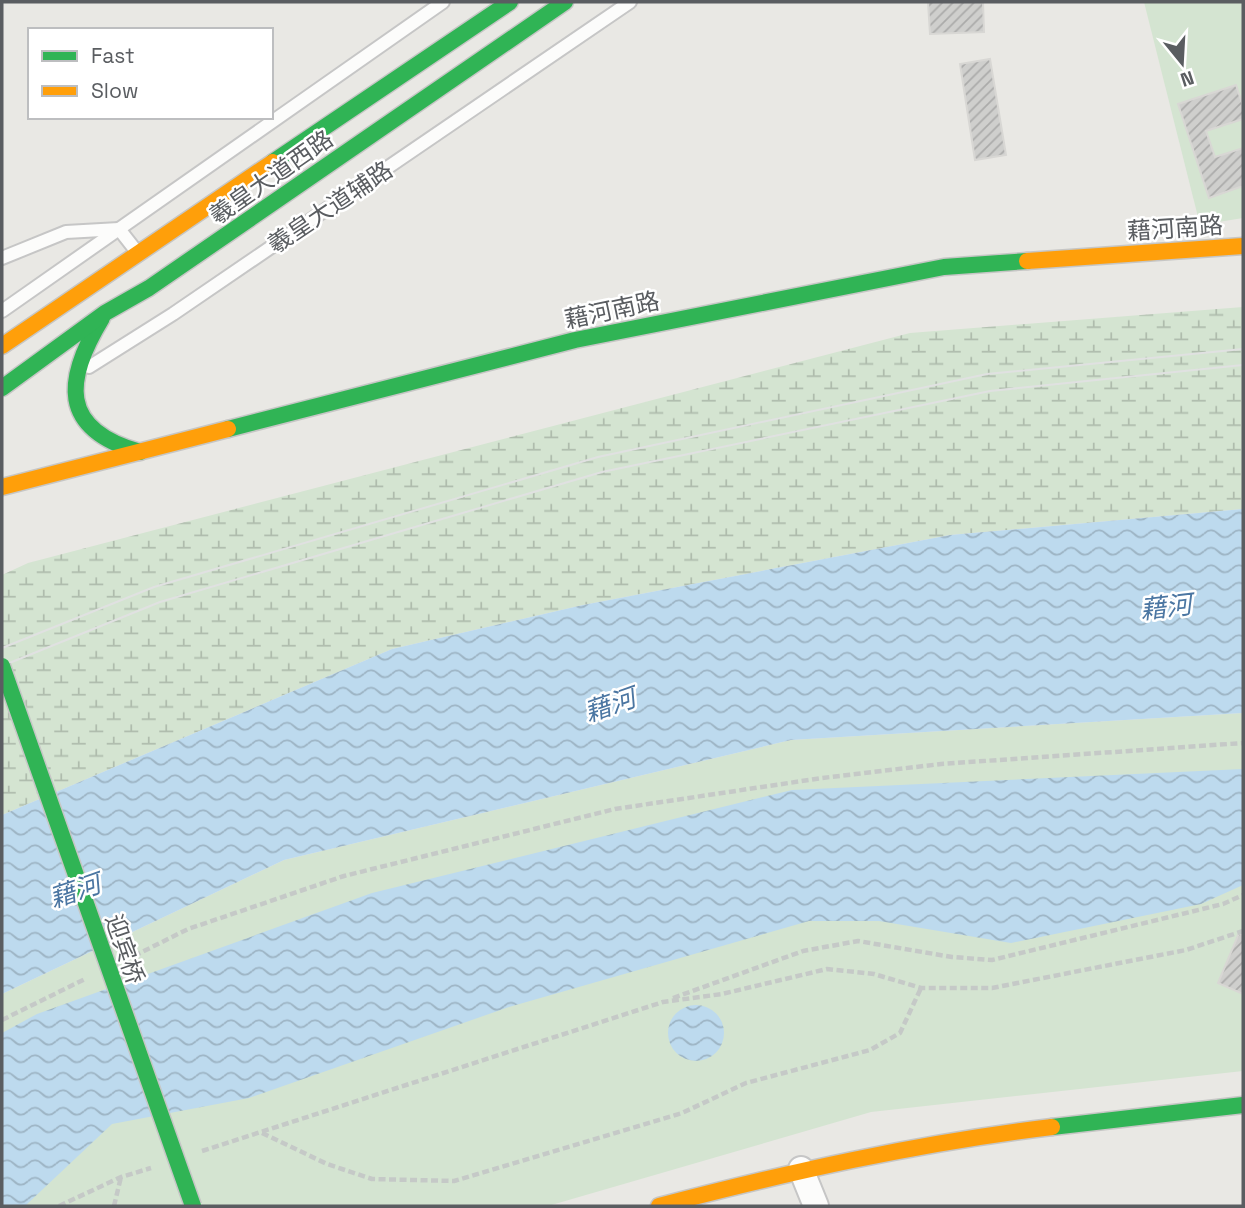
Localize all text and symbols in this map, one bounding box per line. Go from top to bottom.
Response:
legend [28,28,273,119]
north arrow [1147,28,1217,98]
text: Fast [91,42,135,69]
text: N [1177,65,1197,93]
text: Slow [91,77,139,104]
street label: 羲皇大道西路 [203,123,339,231]
street label: 羲皇大道辅路 [262,154,398,260]
street label: 藉河南路 [1126,209,1224,247]
street label: 藉河南路 [562,285,662,335]
water label: 藉河 [1138,586,1199,627]
water label: 藉河 [580,679,645,730]
water label: 藉河 [45,865,110,916]
street label: 迎宾桥 [99,910,151,988]

